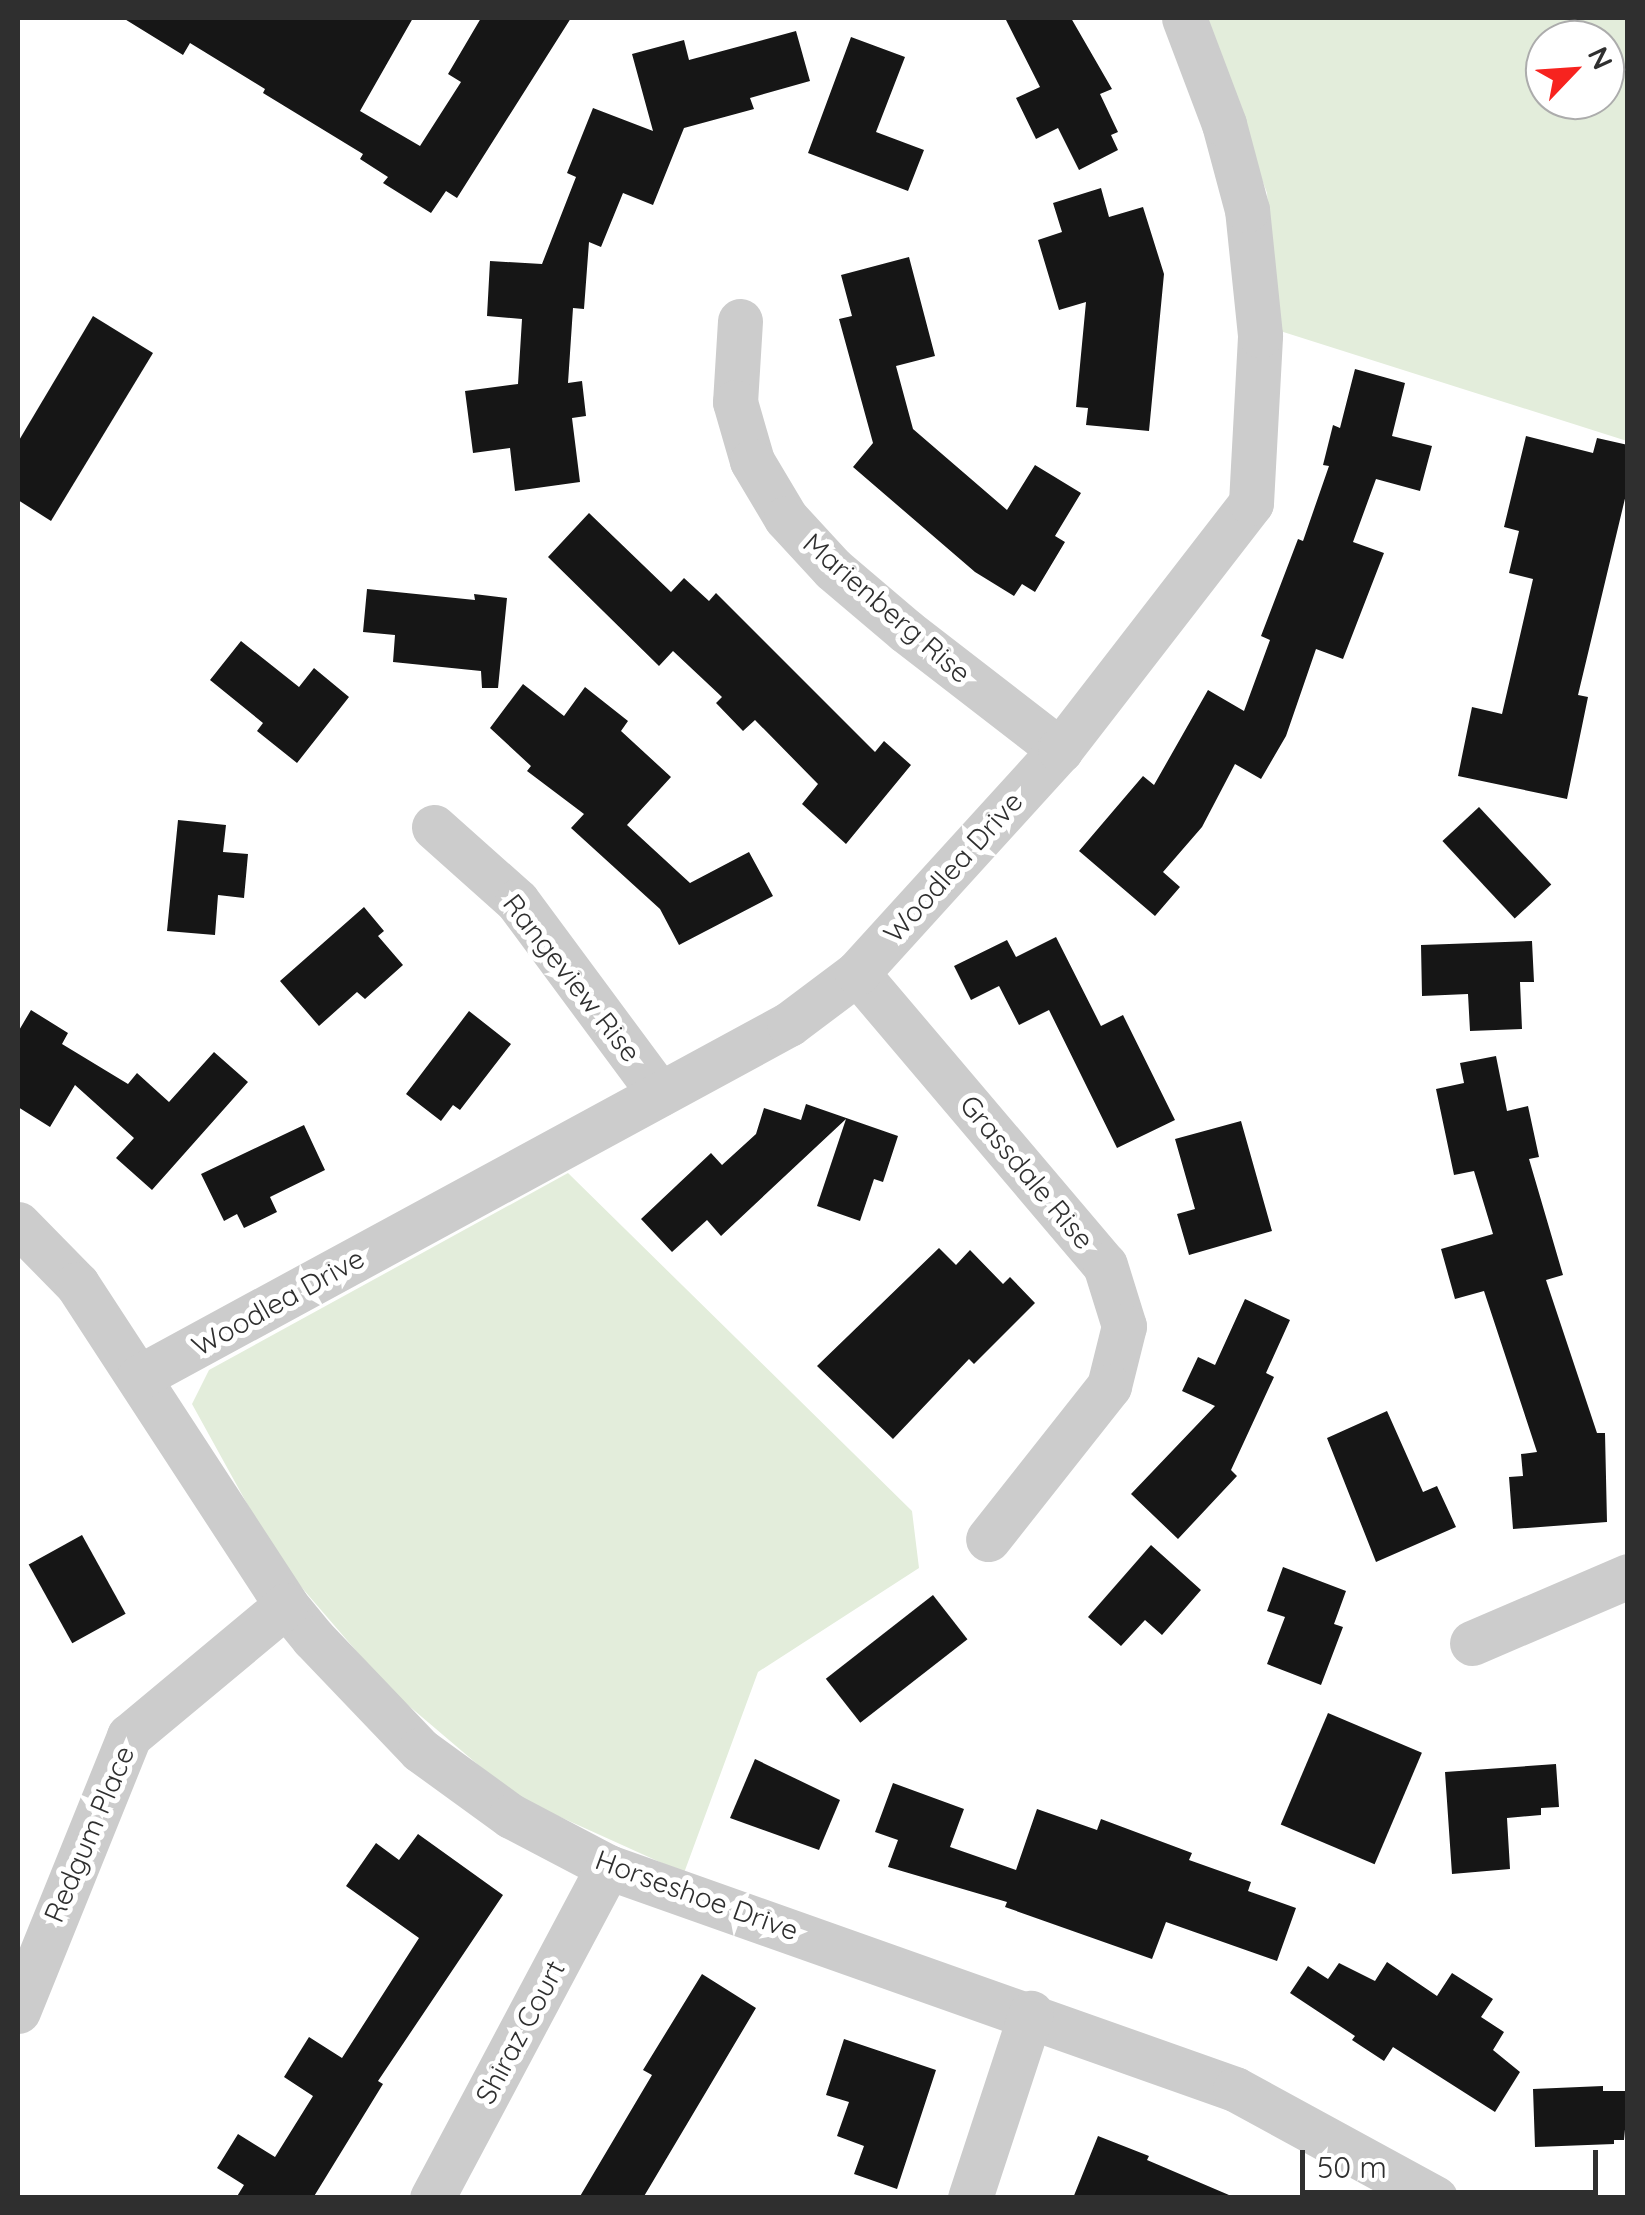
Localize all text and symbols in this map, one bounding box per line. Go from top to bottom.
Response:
north arrow [1525,20,1625,120]
text: N [1581,41,1621,75]
street label: Marienberg Rise [796,526,978,690]
street label: Woodlea Drive [876,785,1030,949]
street label: Rangeview Rise [496,887,648,1069]
street label: Grassdale Rise [953,1088,1101,1256]
street label: Woodlea Drive [186,1241,370,1363]
street label: Redgum Place [37,1741,141,1927]
street label: Horseshoe Drive [591,1843,803,1947]
street label: Shiraz Court [468,1955,572,2109]
scale bar [1305,2130,1602,2192]
text: 50 m [1317,2148,1387,2186]

